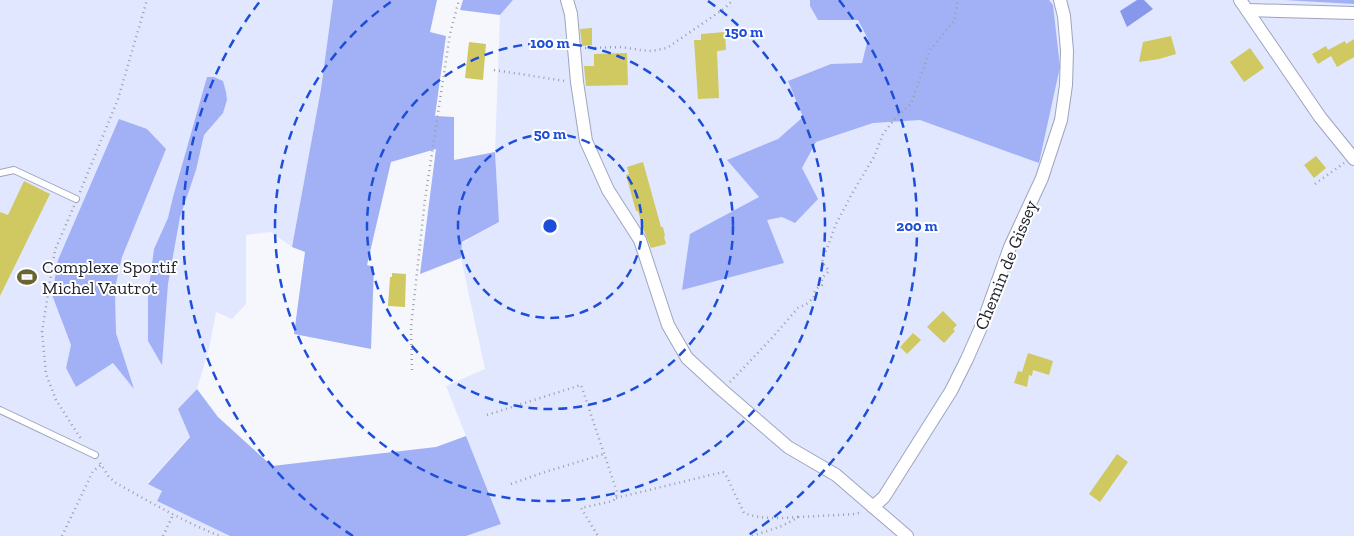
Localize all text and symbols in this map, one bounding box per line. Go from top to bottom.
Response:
text: 150 m [725,23,763,41]
text: 100 m [530,34,570,52]
text: 50 m [534,125,566,143]
street label: Chemin de Gissey [970,196,1042,333]
centre of rings [541,217,559,235]
text: 200 m [896,217,938,235]
place label: Complexe Sportif Michel Vautrot [42,256,178,299]
sports icon: Complexe Sportif Michel Vautrot [16,266,38,288]

